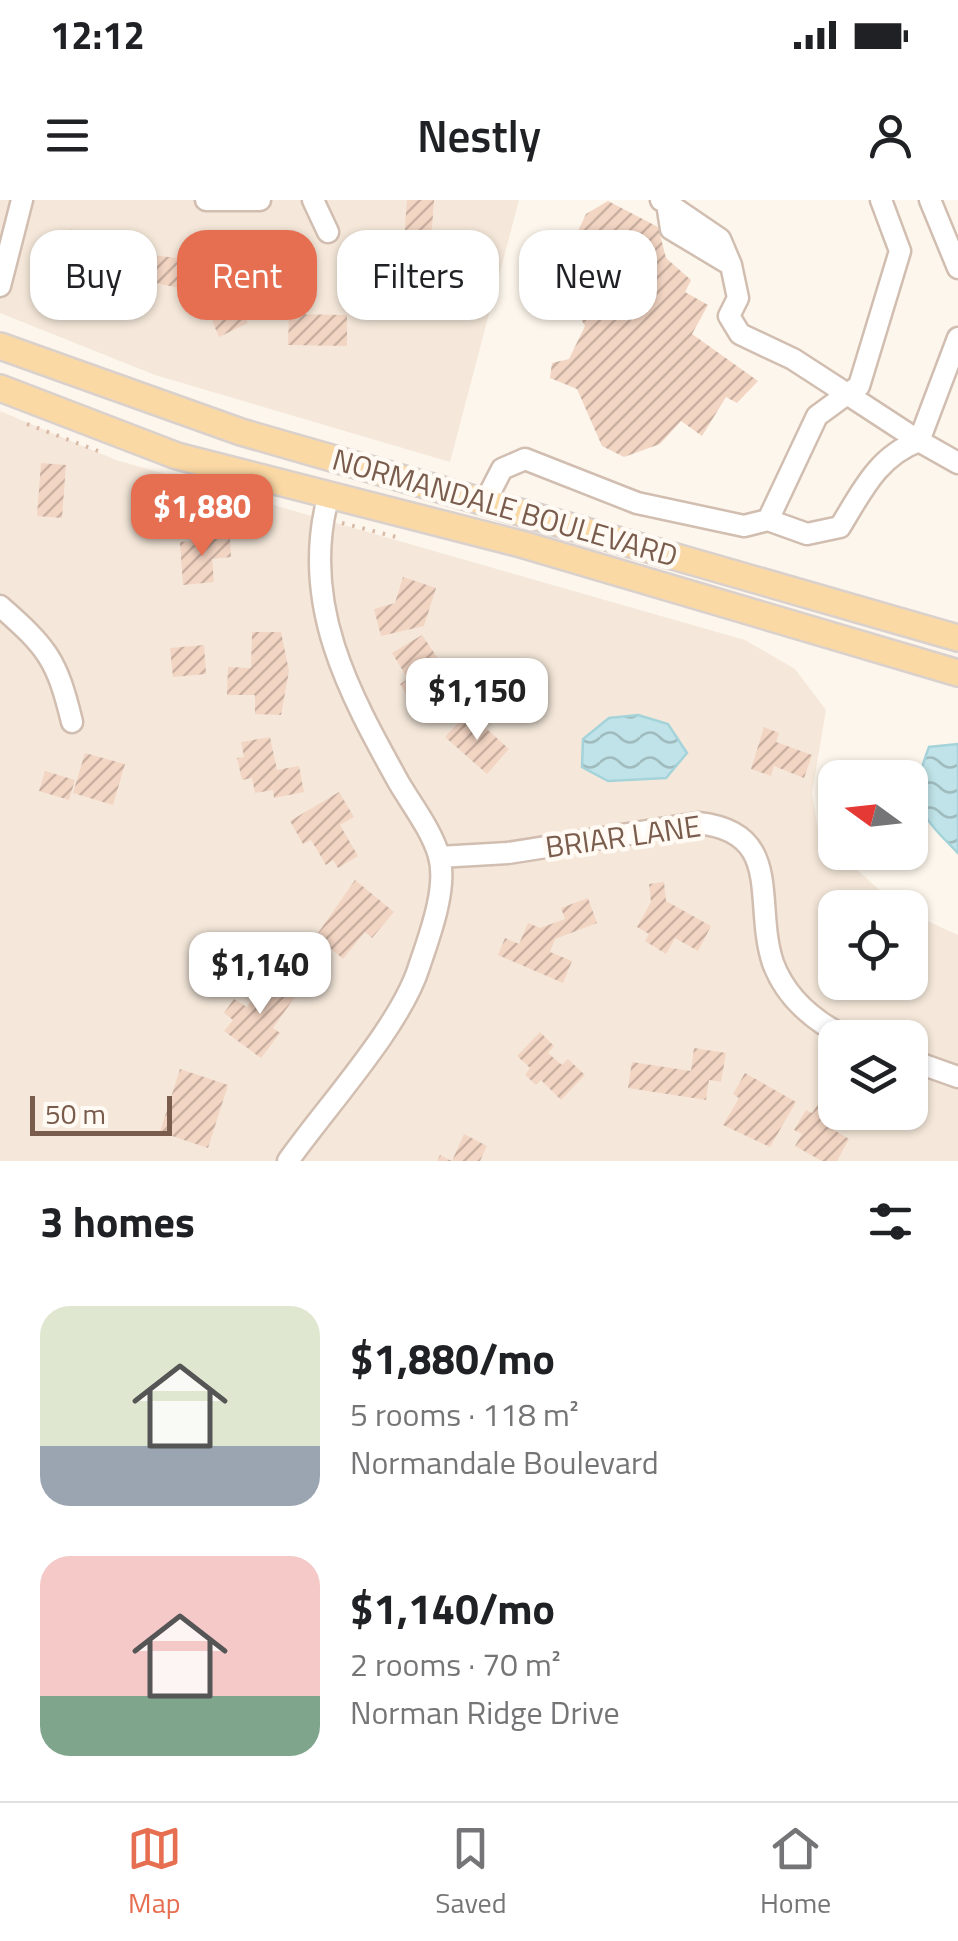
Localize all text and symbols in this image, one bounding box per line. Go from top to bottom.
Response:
text: 12:12 [50,6,145,64]
text: Nestly [417,101,541,169]
icon: menu [40,108,95,163]
icon: person [863,108,918,163]
chip: Buy [30,230,157,320]
chip: Rent [177,230,317,320]
chip: Filters [337,230,499,320]
chip: New [519,230,657,320]
street label: NORMANDALE BOULEVARD [327,436,683,578]
pin: $1,880 [121,474,283,559]
text: $1,880 [153,482,251,530]
pin: $1,150 [396,658,558,743]
text: $1,150 [428,666,526,714]
north arrow [818,760,928,870]
map controls [818,760,928,1130]
street label: BRIAR LANE [542,802,704,870]
button: locate [818,890,928,1000]
pin: $1,140 [179,932,341,1017]
text: $1,140 [211,940,309,988]
button: layers [818,1020,928,1130]
scale bar [30,1091,172,1136]
text: 50 m [45,1092,106,1135]
text: 3 homes [40,1189,195,1253]
icon: filters [863,1194,918,1249]
text: $1,880/mo [350,1326,555,1390]
icon: home [120,1346,240,1466]
text: 5 rooms · 118 m² [350,1390,579,1438]
text: Normandale Boulevard [350,1438,659,1486]
text: $1,140/mo [350,1576,555,1640]
icon: home [120,1596,240,1716]
text: 2 rooms · 70 m² [350,1640,561,1688]
text: Norman Ridge Drive [350,1688,620,1736]
tab: Map [127,1821,182,1924]
tab: Saved [435,1821,507,1924]
tab: Home [760,1821,831,1924]

